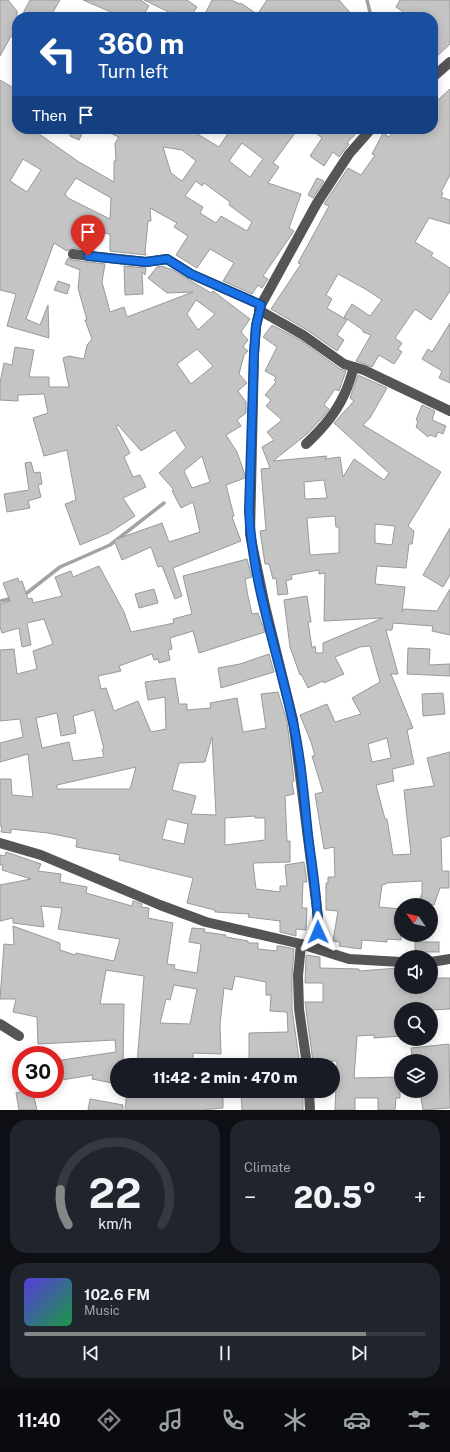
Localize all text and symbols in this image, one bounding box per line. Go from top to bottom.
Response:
text: 360 m [98,27,184,60]
icon: left [32,28,84,80]
text: Turn left [98,61,168,82]
icon: arrive [75,104,97,126]
text: Then [32,107,67,124]
pin [71,215,105,256]
icon: arrive [77,221,99,243]
north arrow [394,898,438,942]
map controls [394,898,438,1098]
position arrow [297,911,339,953]
button: sound [394,950,438,994]
button: search [394,1002,438,1046]
speed limit sign: 30 [12,1046,64,1098]
button: layers [394,1054,438,1098]
text: 11:42 · 2 min · 470 m [153,1069,297,1086]
text: Climate [244,1160,291,1175]
text: 22 [89,1167,141,1216]
text: 20.5° [293,1179,377,1215]
text: − [244,1184,256,1210]
text: + [414,1184,426,1210]
text: km/h [98,1214,132,1231]
text: 102.6 FM [84,1286,150,1303]
text: Music [84,1303,120,1318]
icon: previous [80,1342,102,1364]
icon: pause [214,1342,236,1364]
icon: next [348,1342,370,1364]
icon: directions [95,1406,123,1434]
icon: music [157,1406,185,1434]
icon: phone [219,1406,247,1434]
icon: climate [281,1406,309,1434]
icon: car [343,1406,371,1434]
icon: filters [405,1406,433,1434]
text: 11:40 [17,1410,61,1431]

